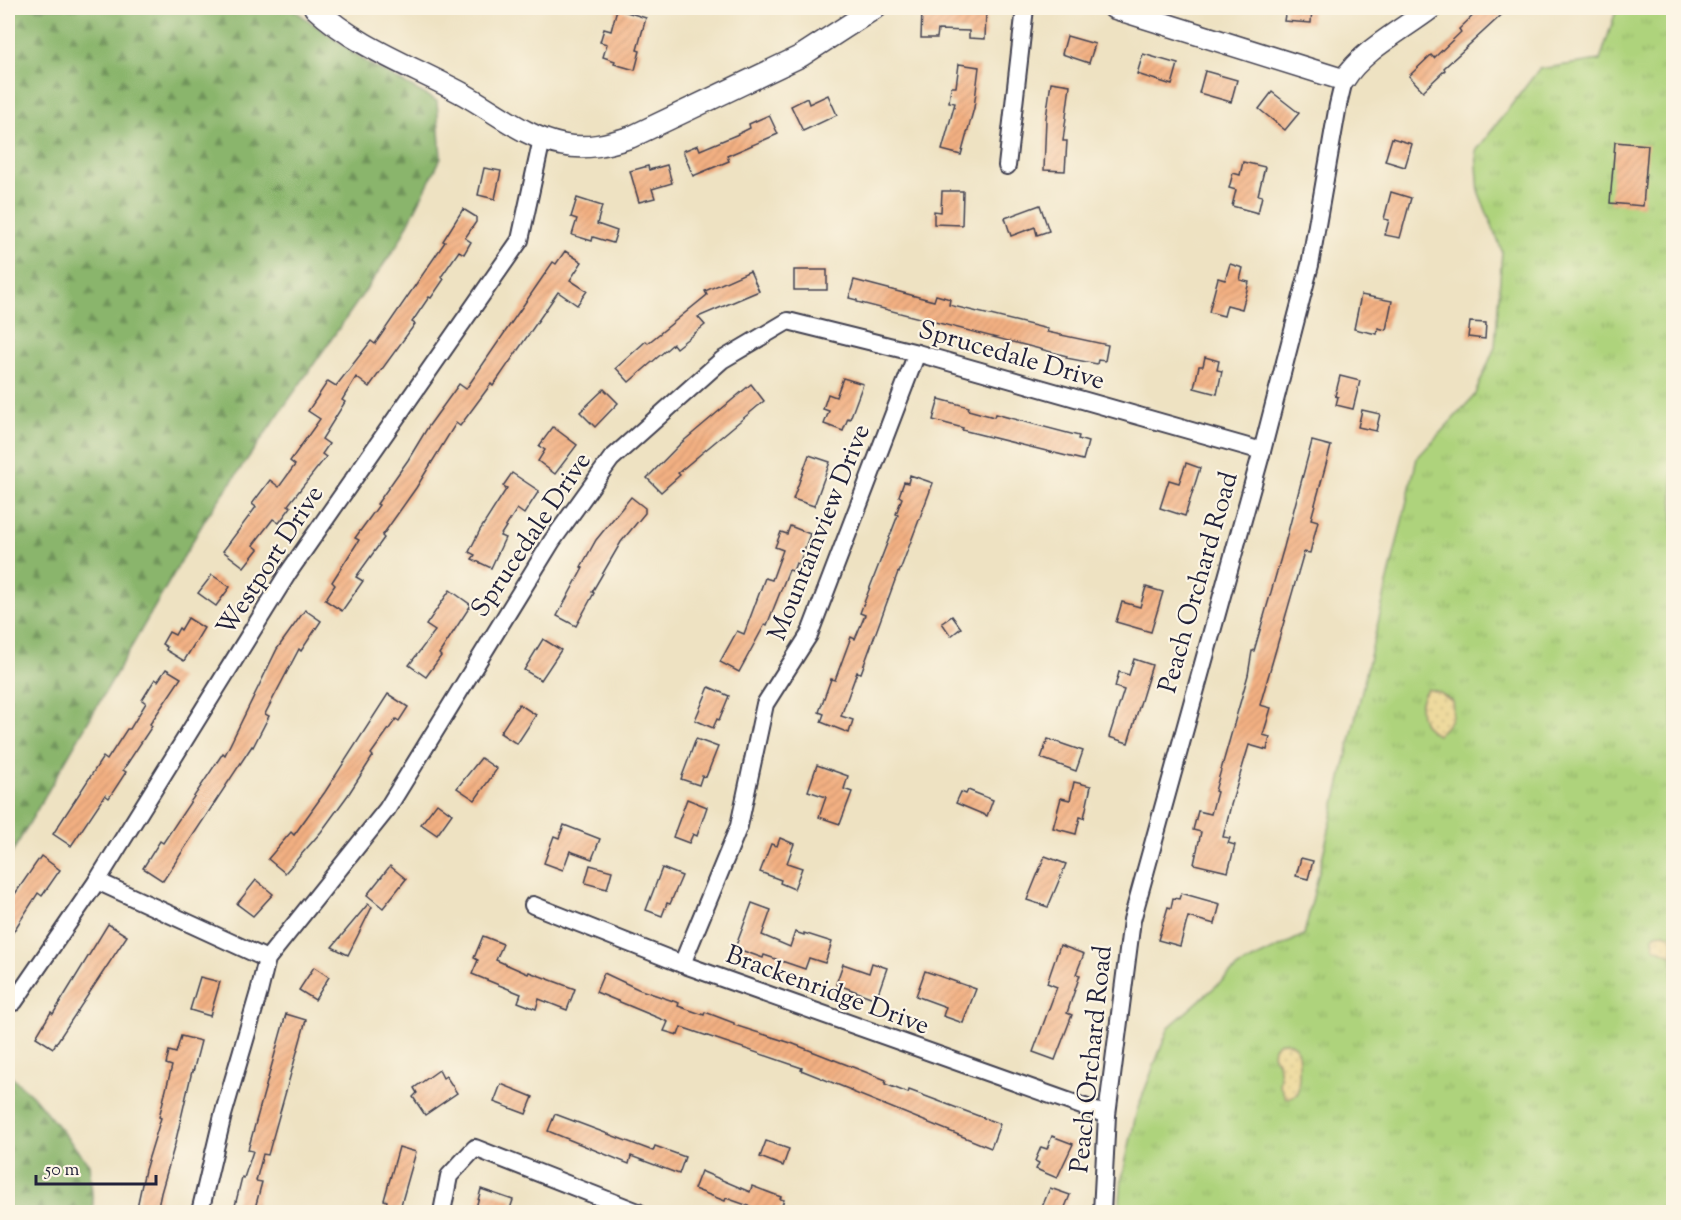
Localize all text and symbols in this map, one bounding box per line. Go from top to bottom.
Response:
street label: Sprucedale Drive [914,312,1109,401]
street label: Mountainview Drive [760,419,881,647]
street label: Sprucedale Drive [463,445,601,625]
street label: Peach Orchard Road [1150,467,1249,698]
street label: Westport Drive [208,479,334,644]
street label: Brackenridge Drive [720,937,934,1045]
street label: Peach Orchard Road [1062,943,1123,1175]
scale bar [36,1148,156,1186]
text: 50 m [44,1158,80,1184]

